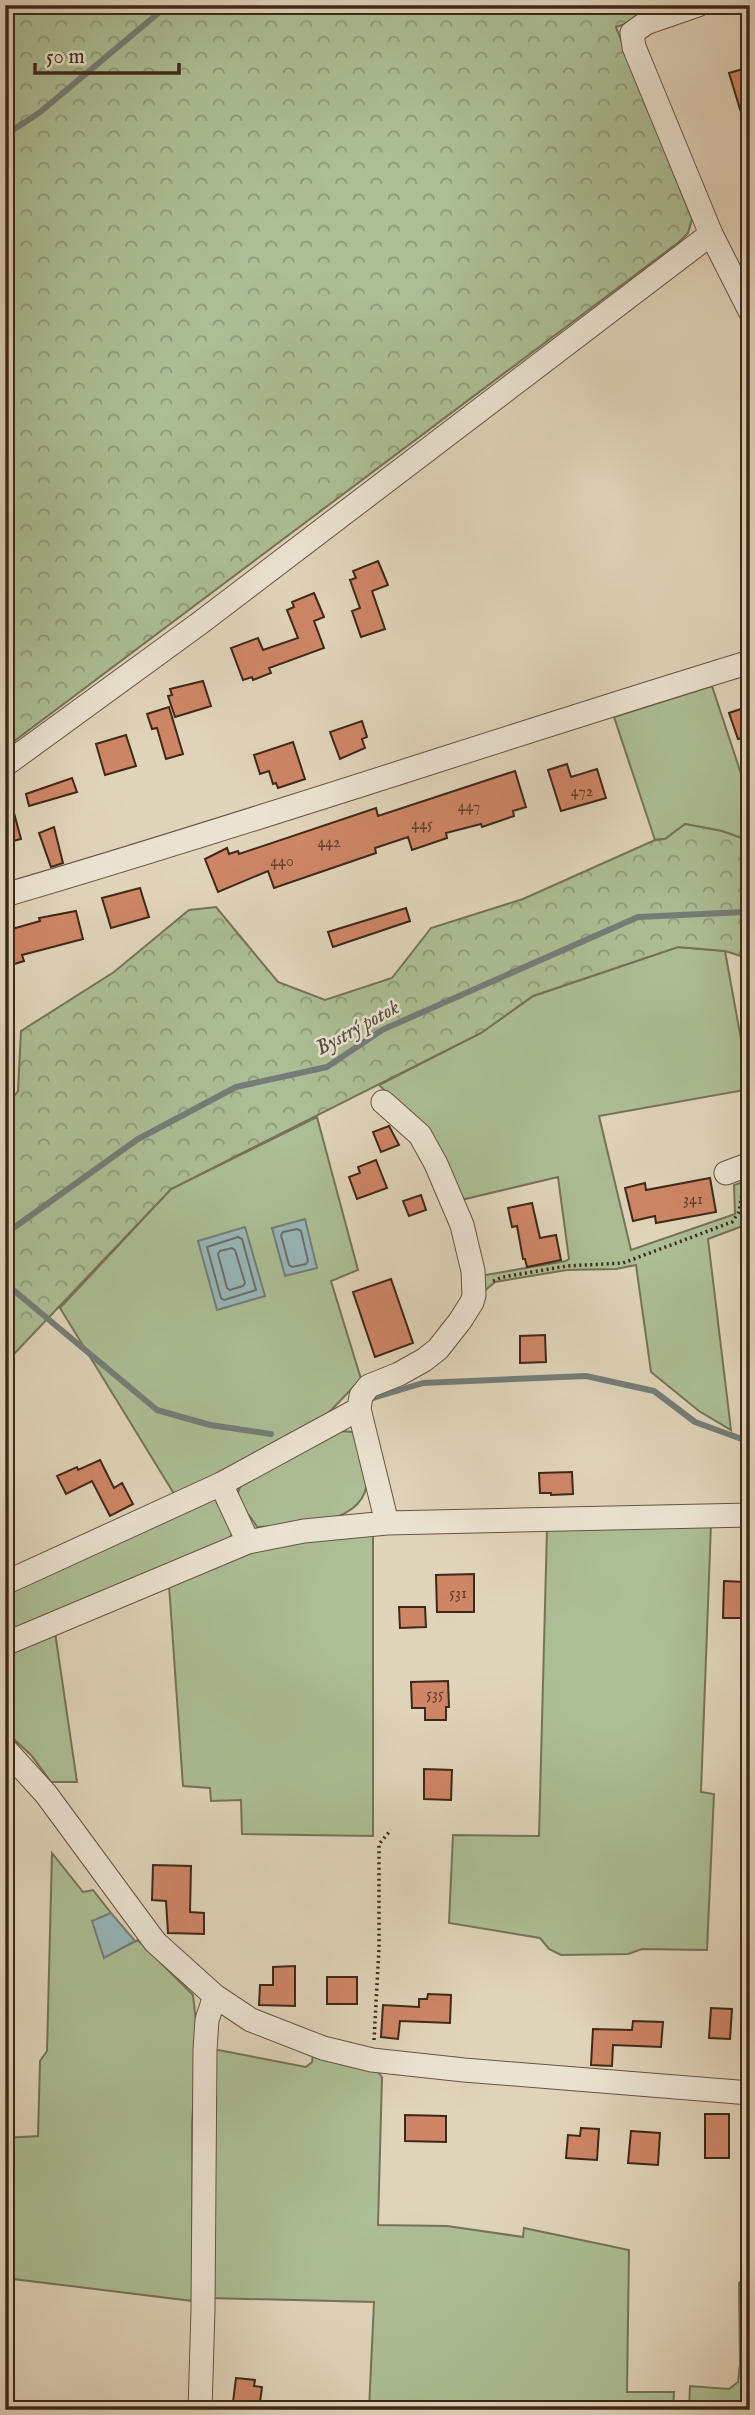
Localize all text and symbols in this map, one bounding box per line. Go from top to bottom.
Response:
scale bar [35,32,178,76]
text: 50 m [46,44,85,71]
house number: 472 [571,782,593,802]
house number: 447 [458,797,480,817]
house number: 445 [411,815,433,835]
house number: 442 [317,833,341,853]
house number: 440 [270,852,294,872]
water label: Bystrý potok [311,994,405,1062]
house number: 341 [683,1190,703,1210]
house number: 531 [449,1584,467,1604]
house number: 535 [426,1685,444,1705]

